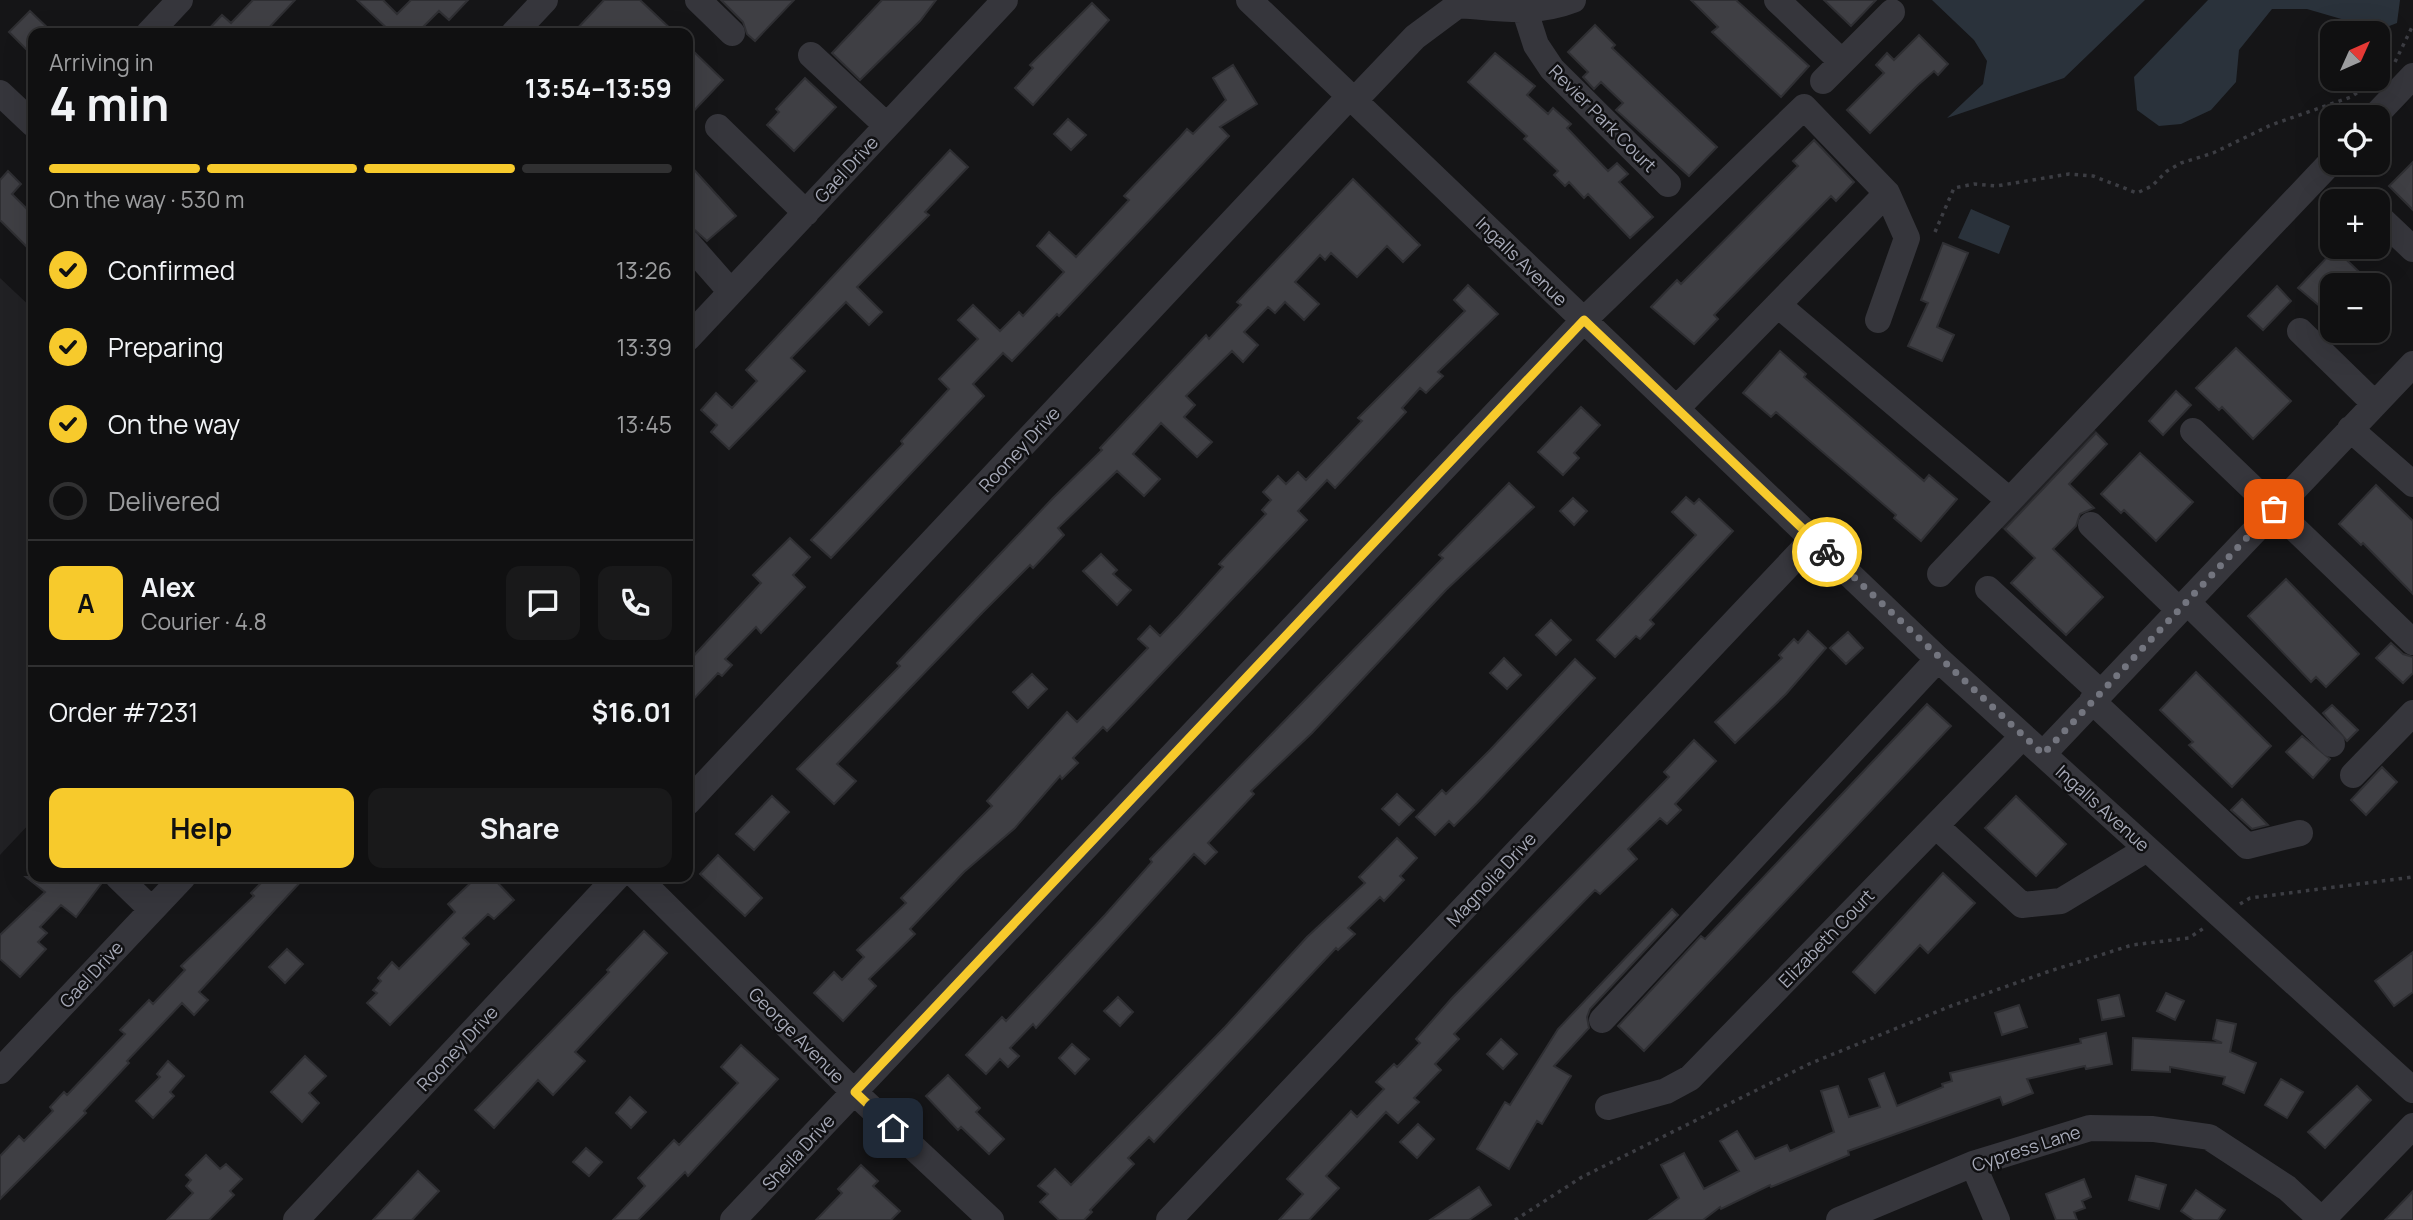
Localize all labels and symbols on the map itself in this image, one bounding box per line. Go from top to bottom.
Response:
north arrow [2320,21,2390,91]
street label: Revier Park Court [1544,59,1662,177]
street label: Gael Drive [809,130,883,208]
street label: Ingalls Avenue [1471,211,1573,311]
street label: Rooney Drive [973,401,1065,497]
pin [2244,479,2304,539]
courier [1792,517,1862,587]
street label: Ingalls Avenue [2051,759,2155,857]
street label: Magnolia Drive [1441,827,1541,931]
street label: Elizabeth Court [1773,884,1879,992]
street label: Gael Drive [54,935,128,1013]
street label: George Avenue [744,982,850,1088]
street label: Rooney Drive [411,1000,503,1096]
pin [863,1098,923,1158]
street label: Sheila Drive [756,1109,840,1195]
street label: Cypress Lane [1969,1119,2083,1177]

